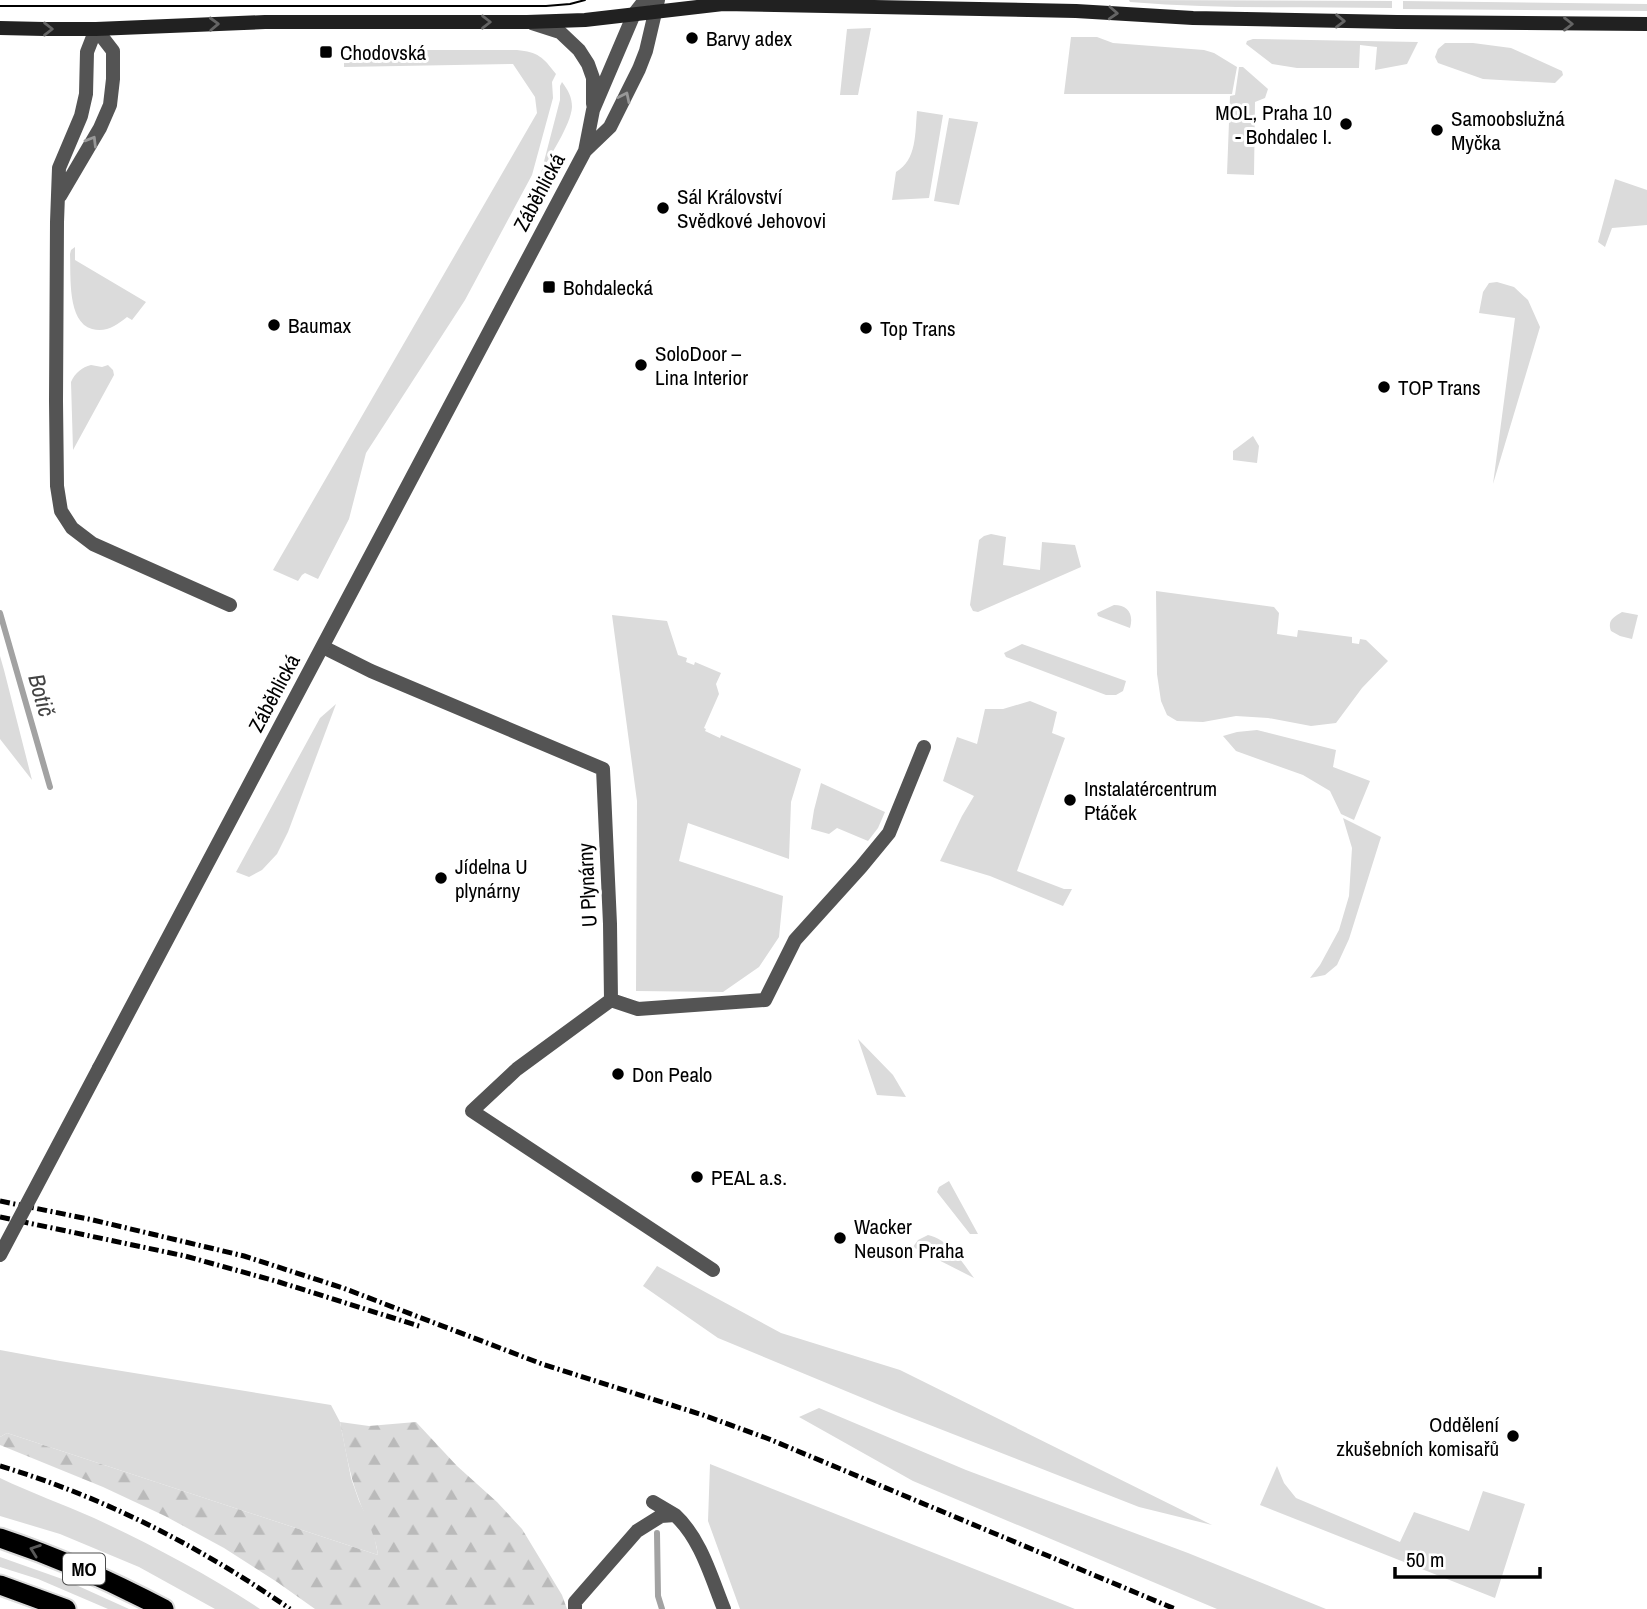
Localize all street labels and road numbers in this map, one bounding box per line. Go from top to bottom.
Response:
street label: Záběhlická [506,148,572,236]
street label: Záběhlická [241,649,307,737]
street label: U Plynárny [570,842,604,928]
road number: MO [63,1554,105,1584]

